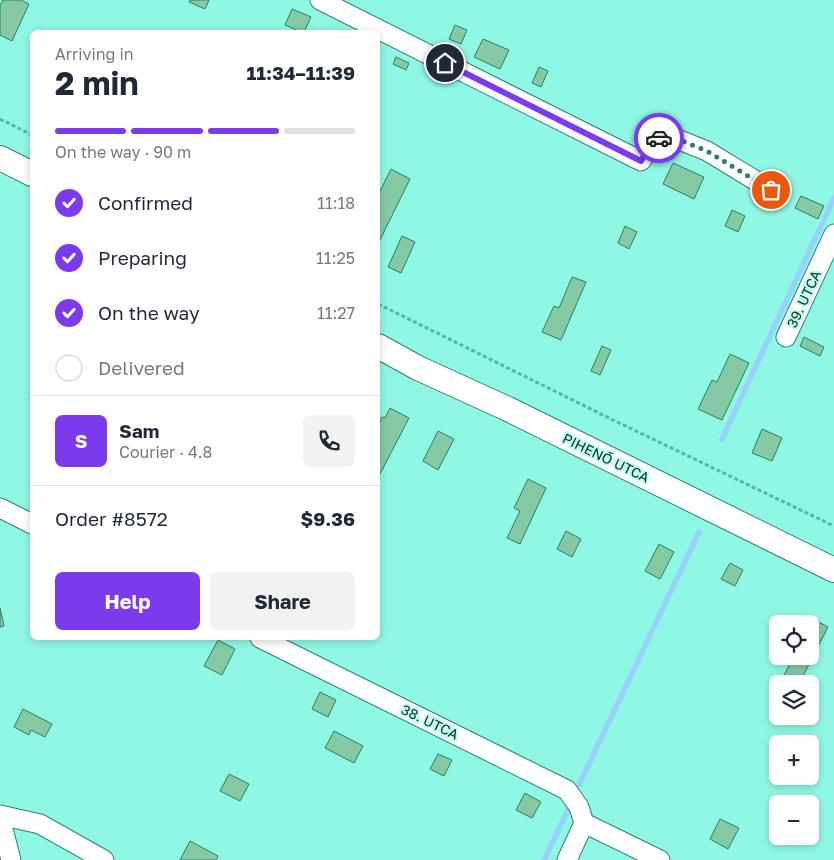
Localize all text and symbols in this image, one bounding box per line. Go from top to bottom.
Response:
pin [424,42,466,84]
text: Arriving in [55,44,134,64]
icon: home [431,49,459,77]
text: 11:34–11:39 [247,61,355,84]
text: 2 min [55,64,139,102]
courier [634,113,684,163]
icon: car [645,124,673,152]
text: On the way · 90 m [55,142,191,162]
pin [750,169,792,211]
icon: bag [757,176,785,204]
icon: check [55,189,83,217]
text: Confirmed [98,191,193,214]
text: 11:18 [317,193,355,213]
icon: check [55,244,83,272]
text: Preparing [98,246,187,269]
text: 11:25 [316,248,355,268]
street label: 39. UTCA [783,267,825,330]
icon: check [55,299,83,327]
text: On the way [98,301,200,324]
text: 11:27 [317,303,355,323]
text: Delivered [98,356,185,379]
button: phone [303,415,355,467]
text: Sam [119,419,159,442]
text: S [75,429,87,452]
street label: PIHENŐ UTCA [560,429,653,486]
text: Courier · 4.8 [119,442,212,462]
text: Order #8572 [55,507,168,530]
text: $9.36 [300,507,355,530]
button: Help [55,572,200,630]
button: Share [210,572,355,630]
map controls [769,615,819,845]
button: locate [769,615,819,665]
button: layers [769,675,819,725]
street label: 38. UTCA [399,700,462,743]
button: + [769,735,819,785]
button: − [769,795,819,845]

